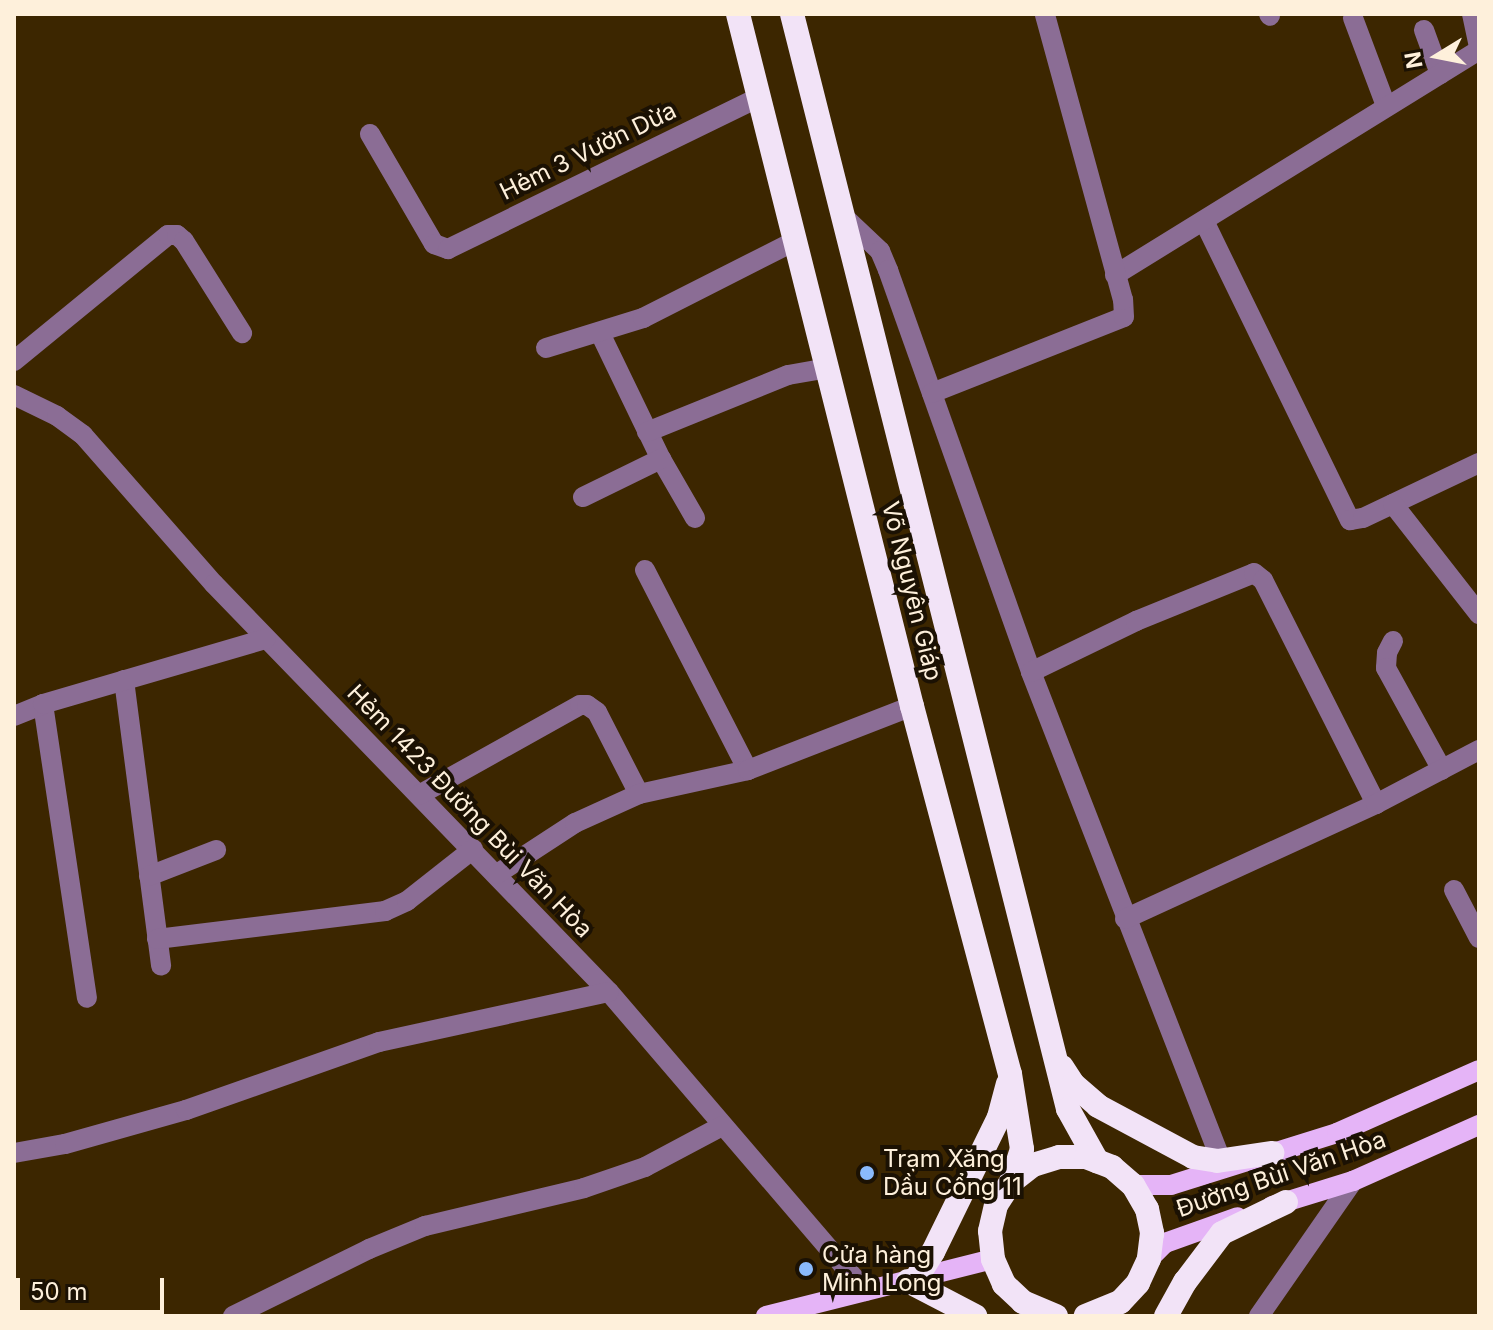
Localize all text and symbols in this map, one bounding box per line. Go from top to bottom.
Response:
north arrow [1397,16,1477,96]
text: N [1399,50,1428,71]
street label: Hẻm 3 Vườn Dừa [495,96,681,206]
street label: Võ Nguyên Giáp [876,499,948,683]
street label: Hẻm 1423 Đường Bùi Văn Hòa [341,679,599,943]
street label: Đường Bùi Văn Hòa [1173,1125,1389,1223]
place label: Trạm Xăng Dầu Cổng 11 [883,1145,1022,1201]
marker: Trạm Xăng Dầu Cổng 11 [858,1164,876,1182]
place label: Cửa hàng Minh Long [822,1241,941,1297]
marker: Cửa hàng Minh Long [797,1260,815,1278]
scale bar [20,1262,168,1312]
text: 50 m [30,1277,88,1306]

